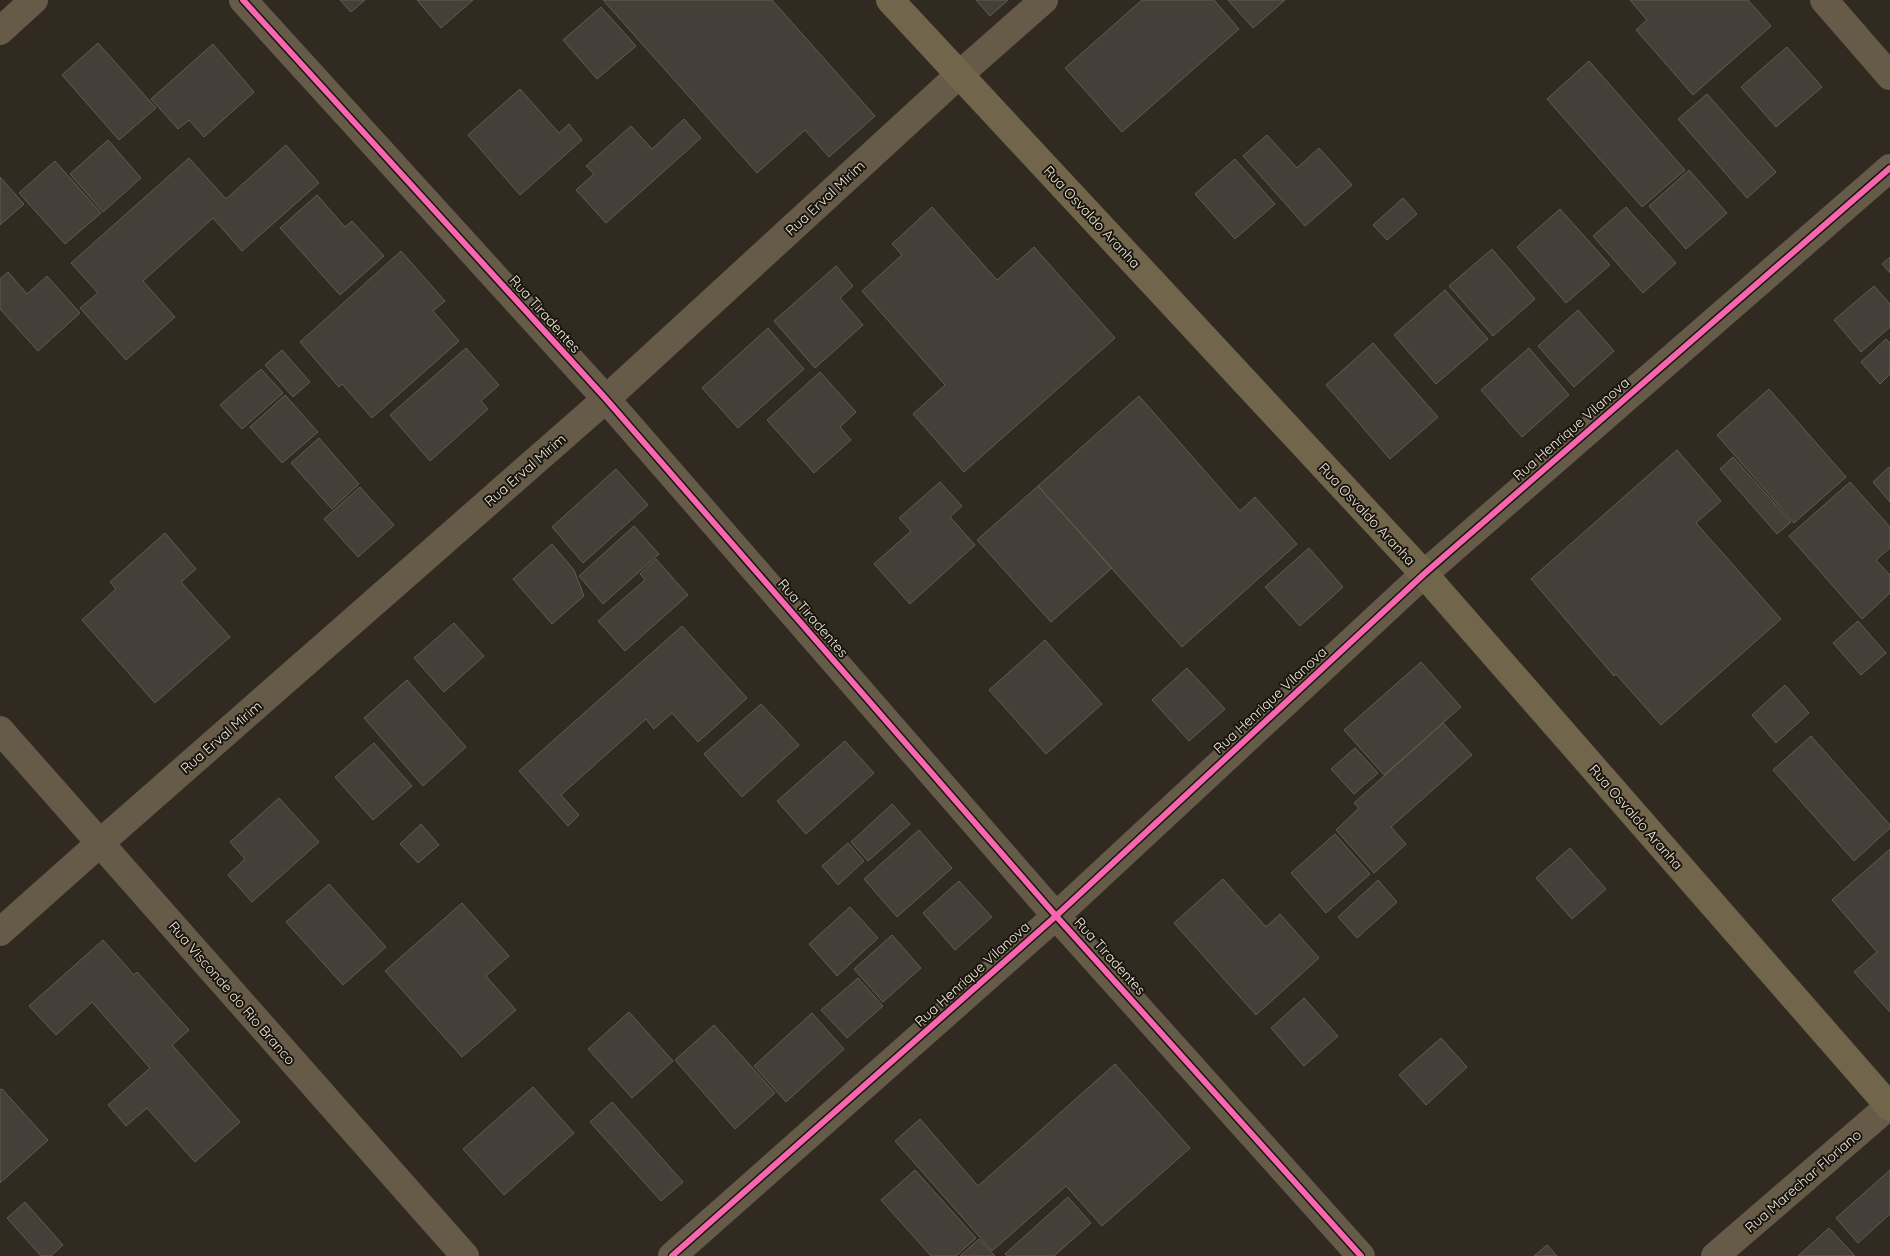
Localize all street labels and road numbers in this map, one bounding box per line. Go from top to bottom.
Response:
street label: Rua Erval Mirim [781,157,869,239]
street label: Rua Osvaldo Aranha [1040,162,1144,272]
street label: Rua Tiradentes [505,271,585,357]
street label: Rua Henrique Vilanova [1509,373,1633,485]
street label: Rua Erval Mirim [481,430,569,510]
street label: Rua Osvaldo Aranha [1315,459,1419,569]
street label: Rua Tiradentes [774,575,852,661]
street label: Rua Henrique Vilanova [1210,643,1330,757]
street label: Rua Erval Mirim [177,697,265,777]
street label: Rua Osvaldo Aranha [1585,761,1687,873]
street label: Rua Tiradentes [1070,913,1150,999]
street label: Rua Visconde do Rio Branco [165,917,299,1069]
street label: Rua Henrique Vilanova [911,918,1033,1030]
street label: Rua Marechar Floriano [1741,1126,1865,1236]

